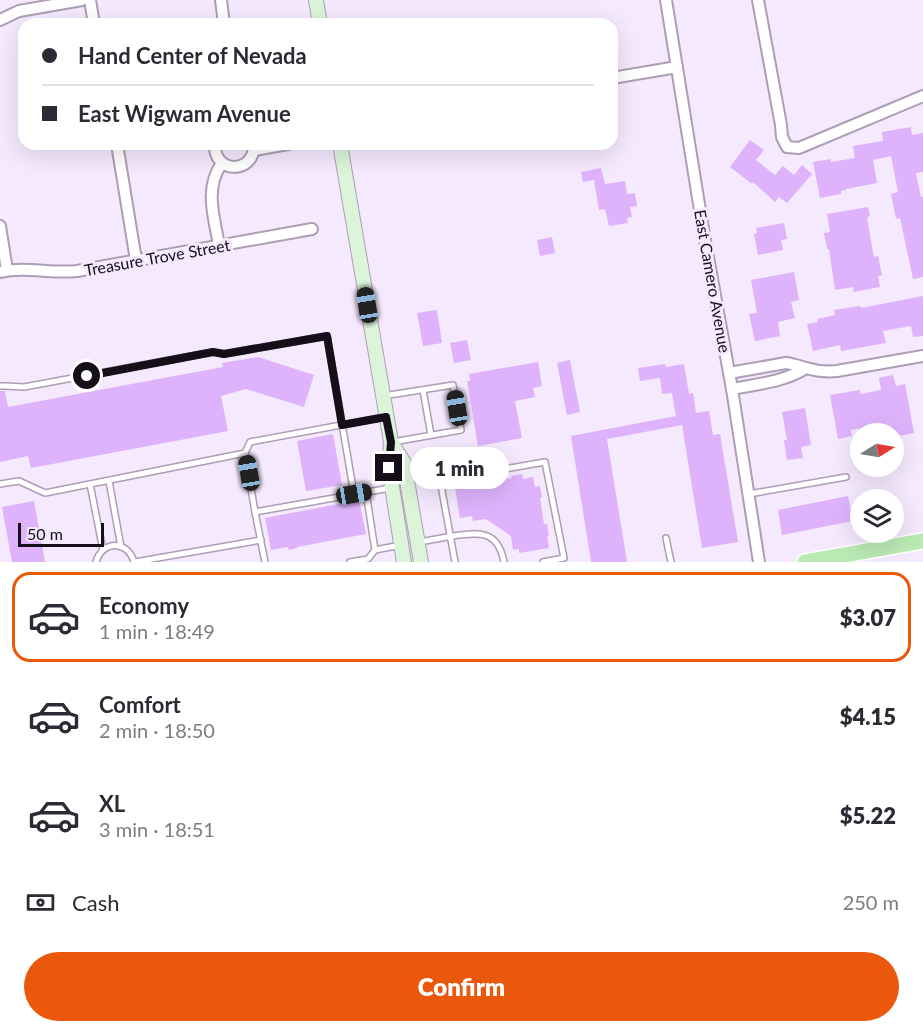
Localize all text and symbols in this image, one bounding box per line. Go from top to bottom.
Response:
text: Hand Center of Nevada [78,42,307,69]
text: East Wigwam Avenue [78,100,291,127]
street label: East Camero Avenue [691,208,735,354]
street label: Treasure Trove Street [83,235,232,279]
car [355,286,379,324]
route start [73,362,100,389]
car [445,389,469,427]
north arrow [850,423,904,477]
map controls [850,423,904,543]
callout: 1 min [410,447,509,489]
car [237,454,261,492]
route end [375,454,402,481]
text: 1 min [435,456,484,480]
car [335,482,373,506]
button: layers [850,489,904,543]
scale bar [18,520,104,548]
text: 50 m [27,524,63,543]
icon: car [27,590,81,644]
text: Economy [99,592,189,619]
text: $3.07 [840,604,896,631]
text: 1 min · 18:49 [99,619,215,643]
icon: car [27,689,81,743]
text: Comfort [99,691,181,718]
text: $4.15 [840,703,896,730]
text: 2 min · 18:50 [99,718,215,742]
icon: car [27,788,81,842]
text: XL [99,790,125,817]
text: $5.22 [840,802,896,829]
text: 3 min · 18:51 [99,817,215,841]
icon: cash [24,886,57,919]
text: Cash [72,889,119,916]
text: 250 m [843,890,899,914]
button: Confirm [24,952,899,1021]

